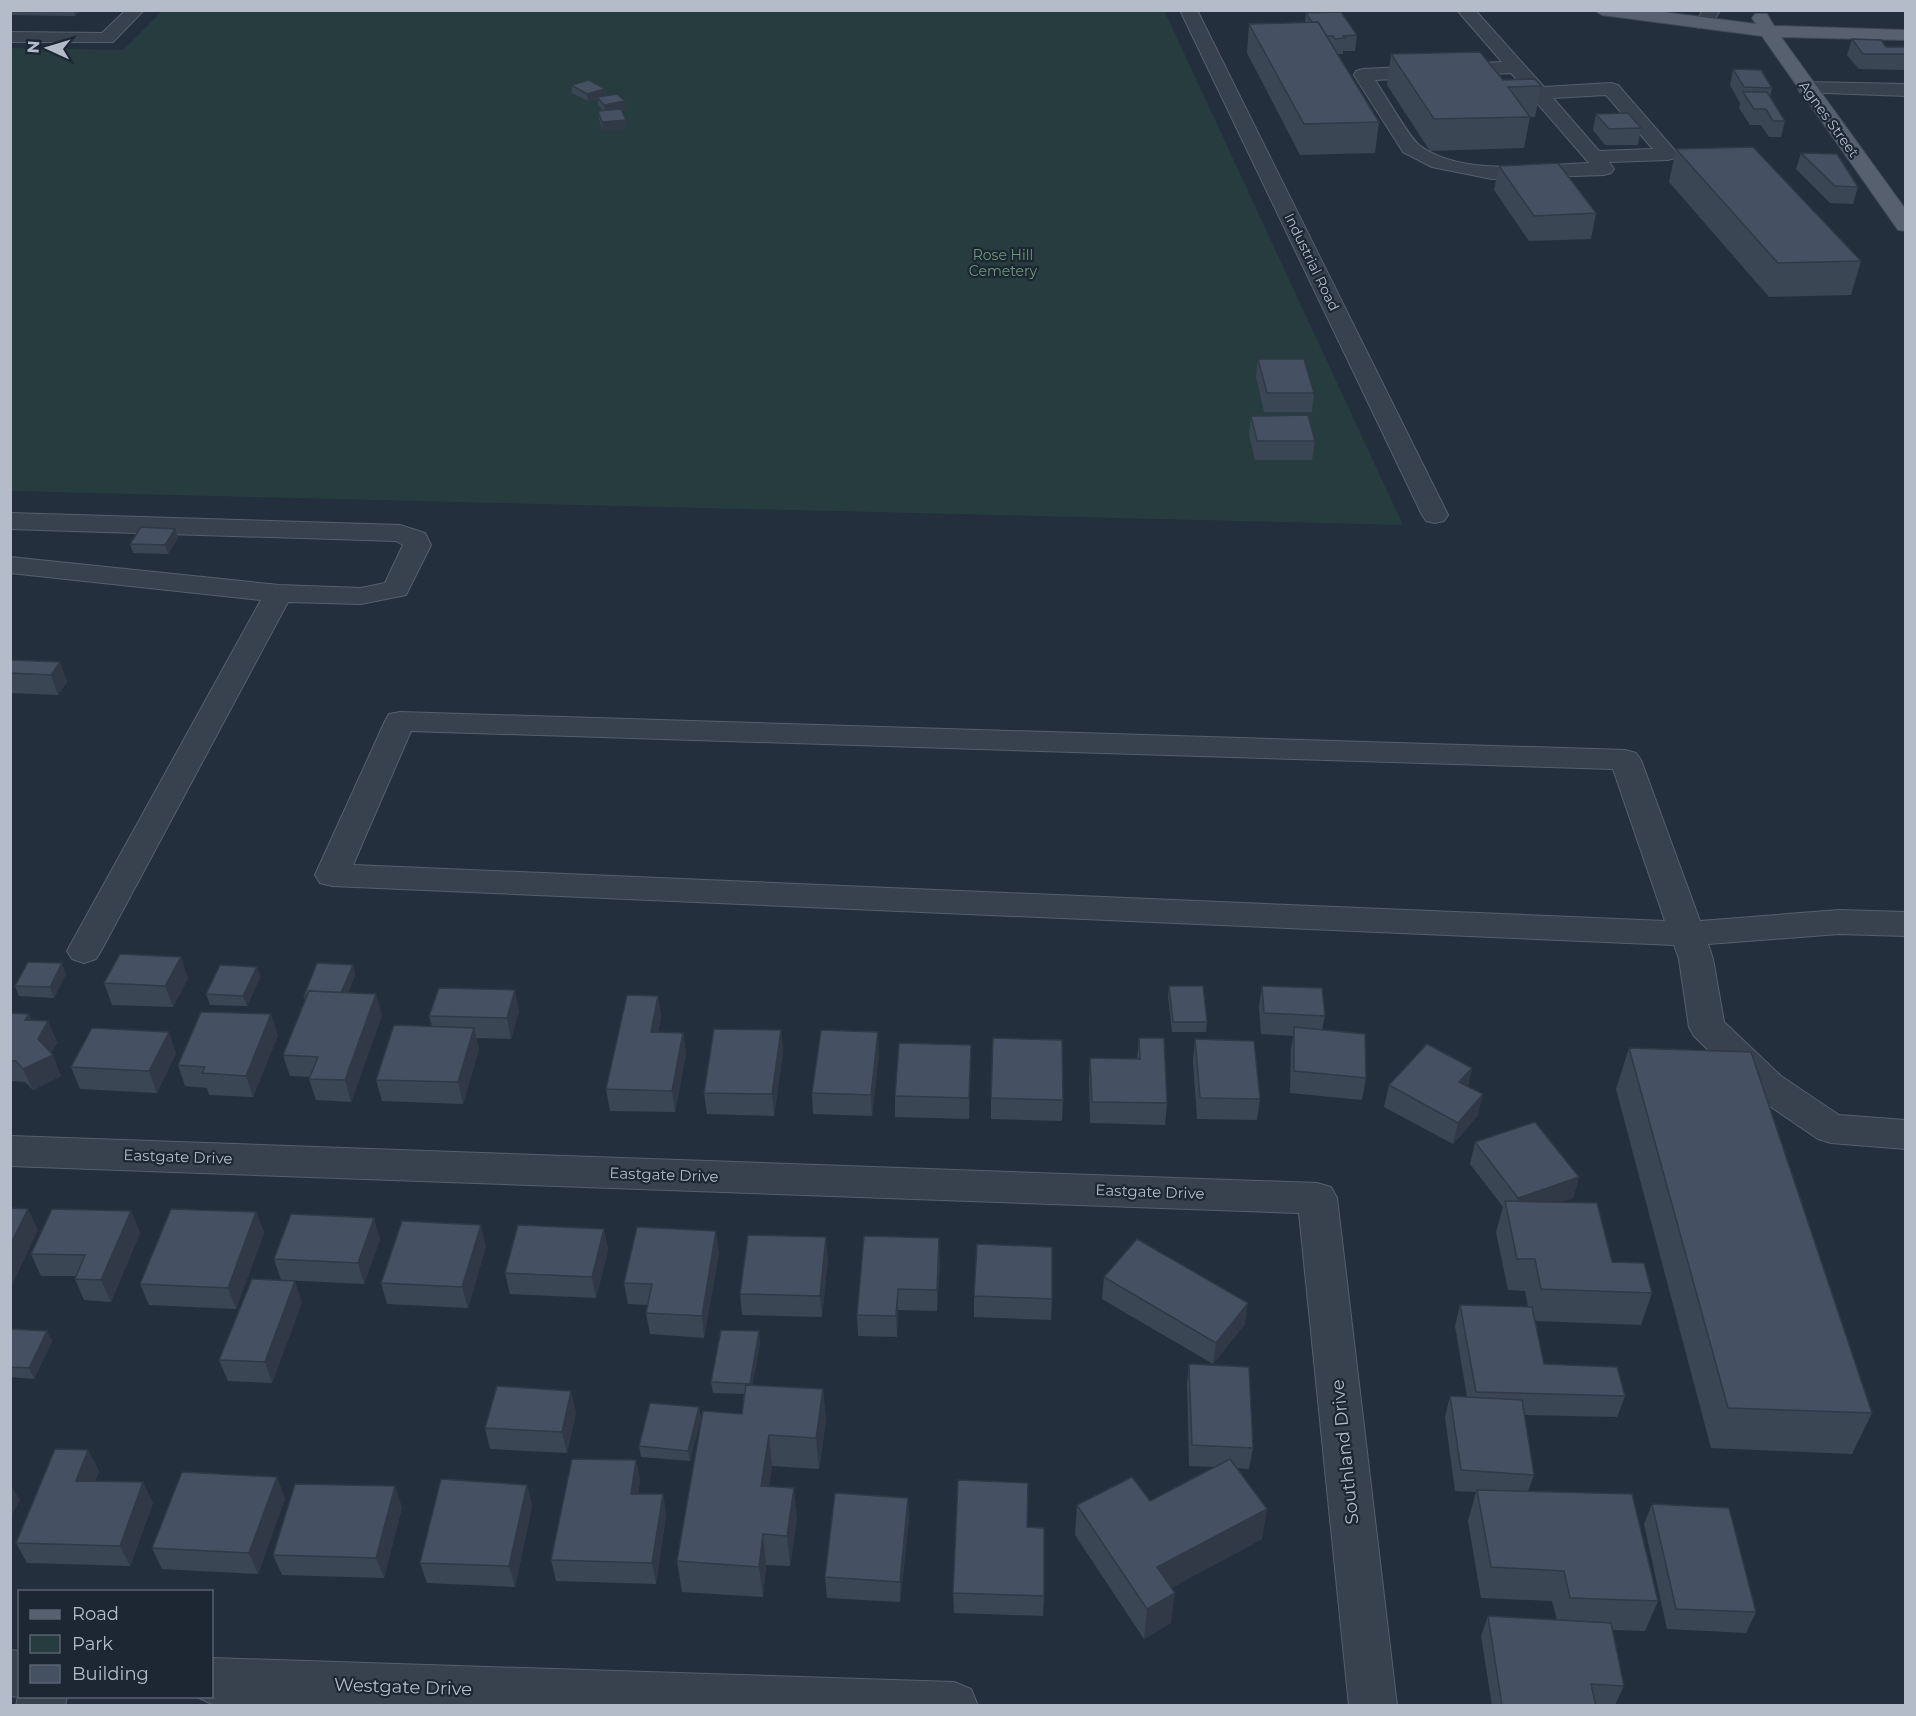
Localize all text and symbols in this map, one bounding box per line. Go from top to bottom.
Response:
north arrow [18,18,78,78]
text: N [24,40,43,54]
street label: Agnes Street [1795,77,1863,161]
street label: Industrial Road [1281,210,1343,314]
park label: Rose Hill Cemetery [969,246,1038,280]
street label: Eastgate Drive [123,1145,233,1168]
street label: Eastgate Drive [609,1163,719,1186]
street label: Eastgate Drive [1095,1180,1205,1203]
street label: Southland Drive [1326,1378,1364,1526]
legend [18,1590,213,1698]
text: Road [72,1603,119,1625]
text: Park [72,1633,113,1655]
text: Building [72,1663,149,1685]
street label: Westgate Drive [334,1674,473,1700]

